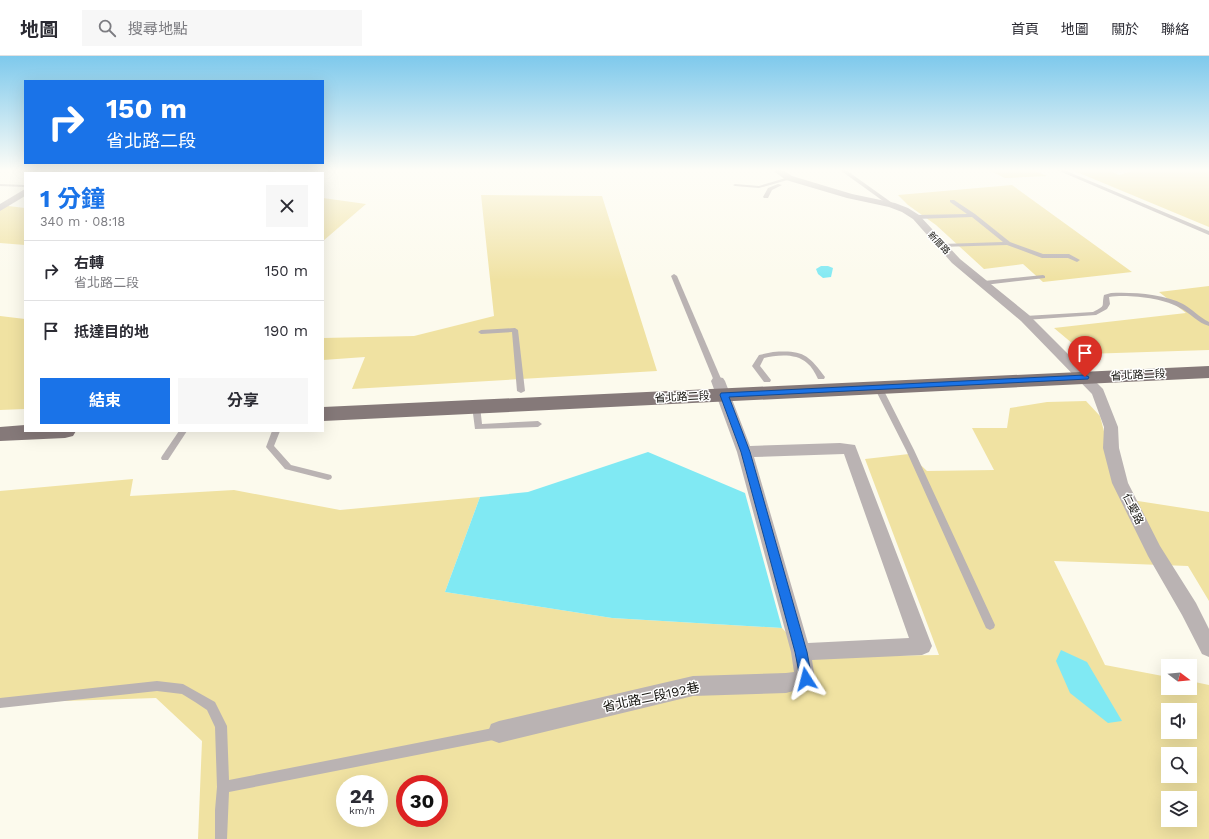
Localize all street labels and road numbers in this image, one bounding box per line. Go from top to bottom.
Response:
street label: 新厝路 [926,230,952,256]
street label: 省北路二段 [1110,367,1166,383]
street label: 省北路二段 [654,389,710,405]
street label: 仁愛路 [1120,491,1146,527]
street label: 省北路二段192巷 [601,679,701,715]

